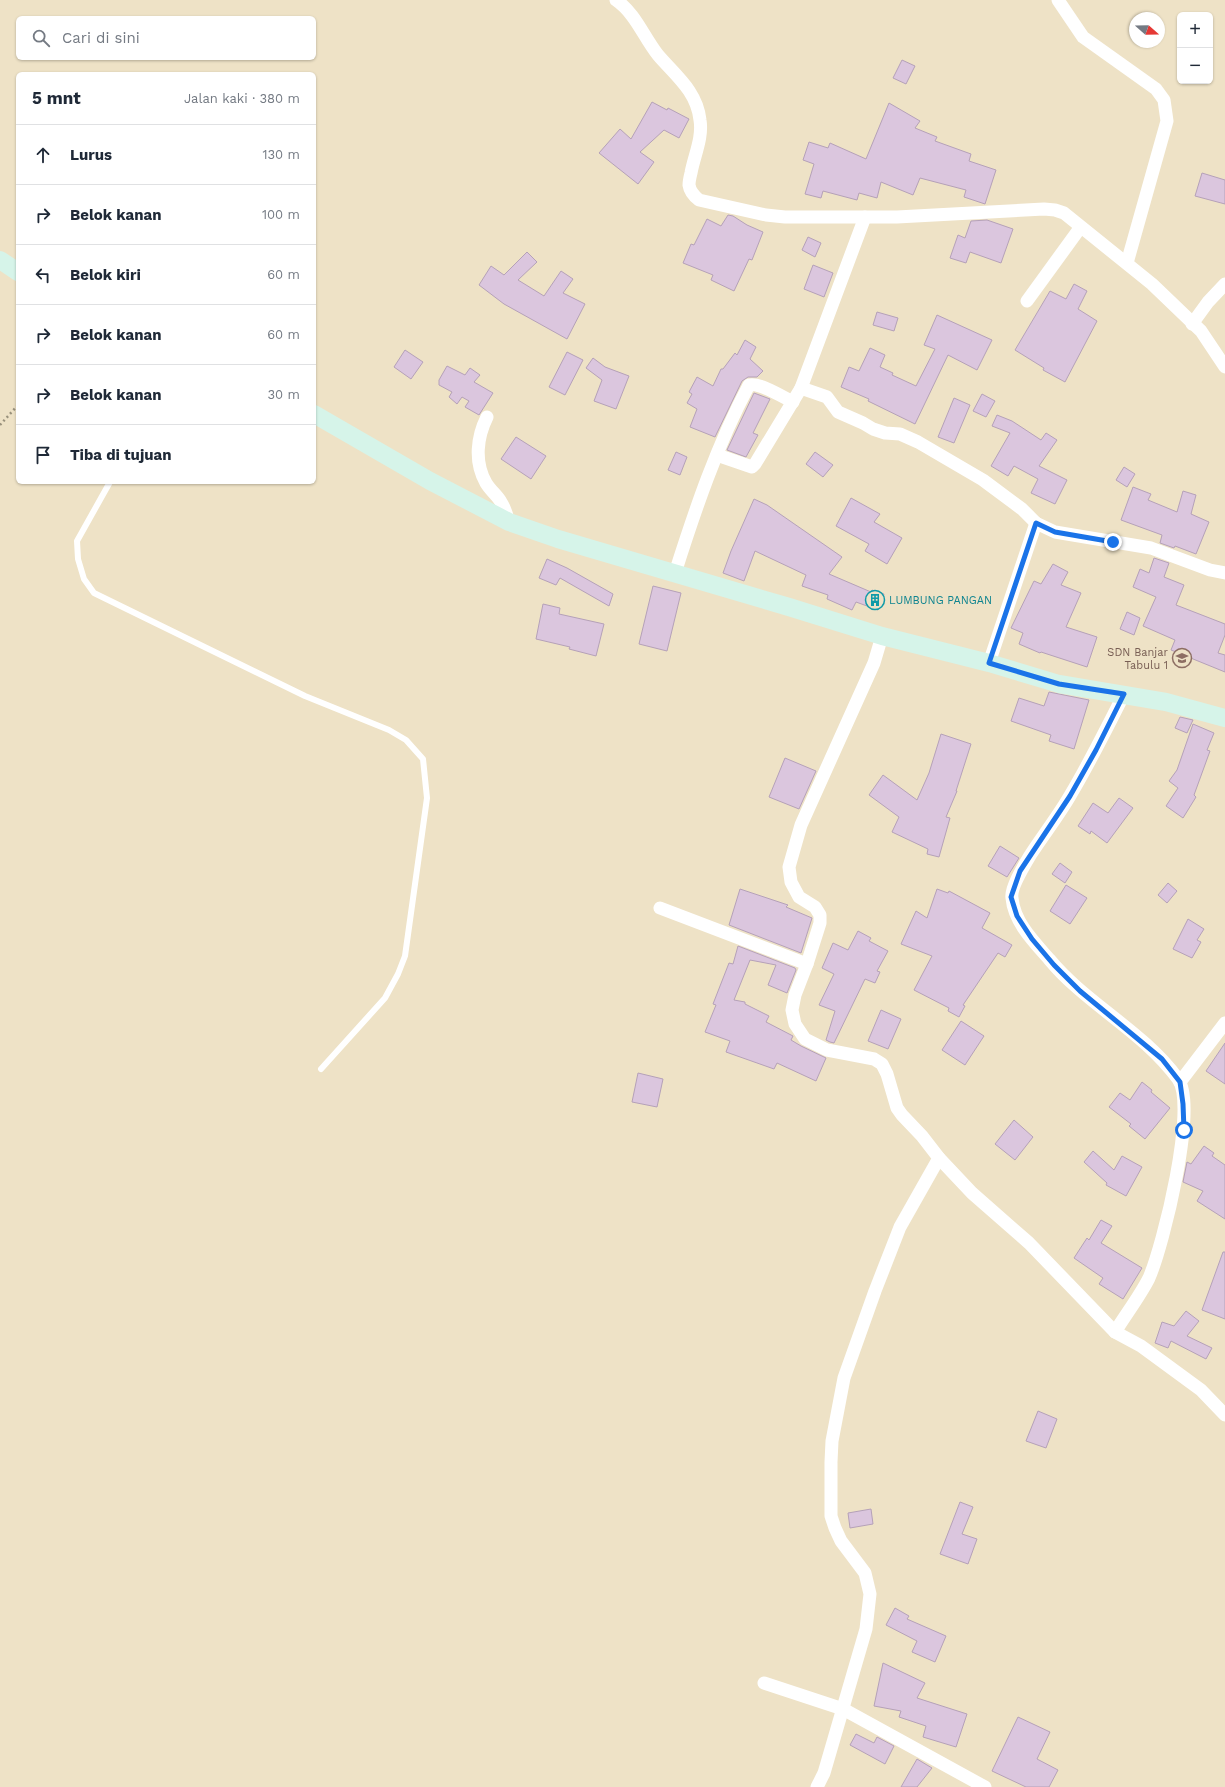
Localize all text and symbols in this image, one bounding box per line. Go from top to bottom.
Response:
north arrow [1129,12,1165,48]
map controls [1177,12,1213,84]
button: + [1177,12,1213,48]
search box [16,16,316,60]
icon: search [30,27,52,49]
text: Cari di sini [62,29,140,47]
button: − [1177,48,1213,84]
text: 5 mnt [32,88,81,108]
text: Jalan kaki · 380 m [184,91,300,106]
icon: ahead [32,144,54,166]
text: Lurus [70,146,112,164]
text: 130 m [262,147,300,162]
icon: right [32,204,54,226]
text: Belok kanan [70,206,161,224]
text: 100 m [262,207,300,222]
icon: left [32,264,54,286]
text: Belok kiri [70,266,141,284]
text: 60 m [267,267,300,282]
icon: right [32,324,54,346]
text: Belok kanan [70,326,161,344]
text: 60 m [267,327,300,342]
icon: right [32,384,54,406]
text: Belok kanan [70,386,161,404]
text: 30 m [268,387,300,402]
icon: arrive [32,444,54,466]
text: Tiba di tujuan [70,446,172,464]
route end [1104,533,1122,551]
building icon: LUMBUNG PANGAN [864,589,886,611]
place label: LUMBUNG PANGAN [889,594,992,607]
place label: SDN Banjar Tabulu 1 [1107,646,1169,672]
school or university icon: SDN Banjar Tabulu 1 [1171,647,1193,669]
route start [1175,1121,1193,1139]

